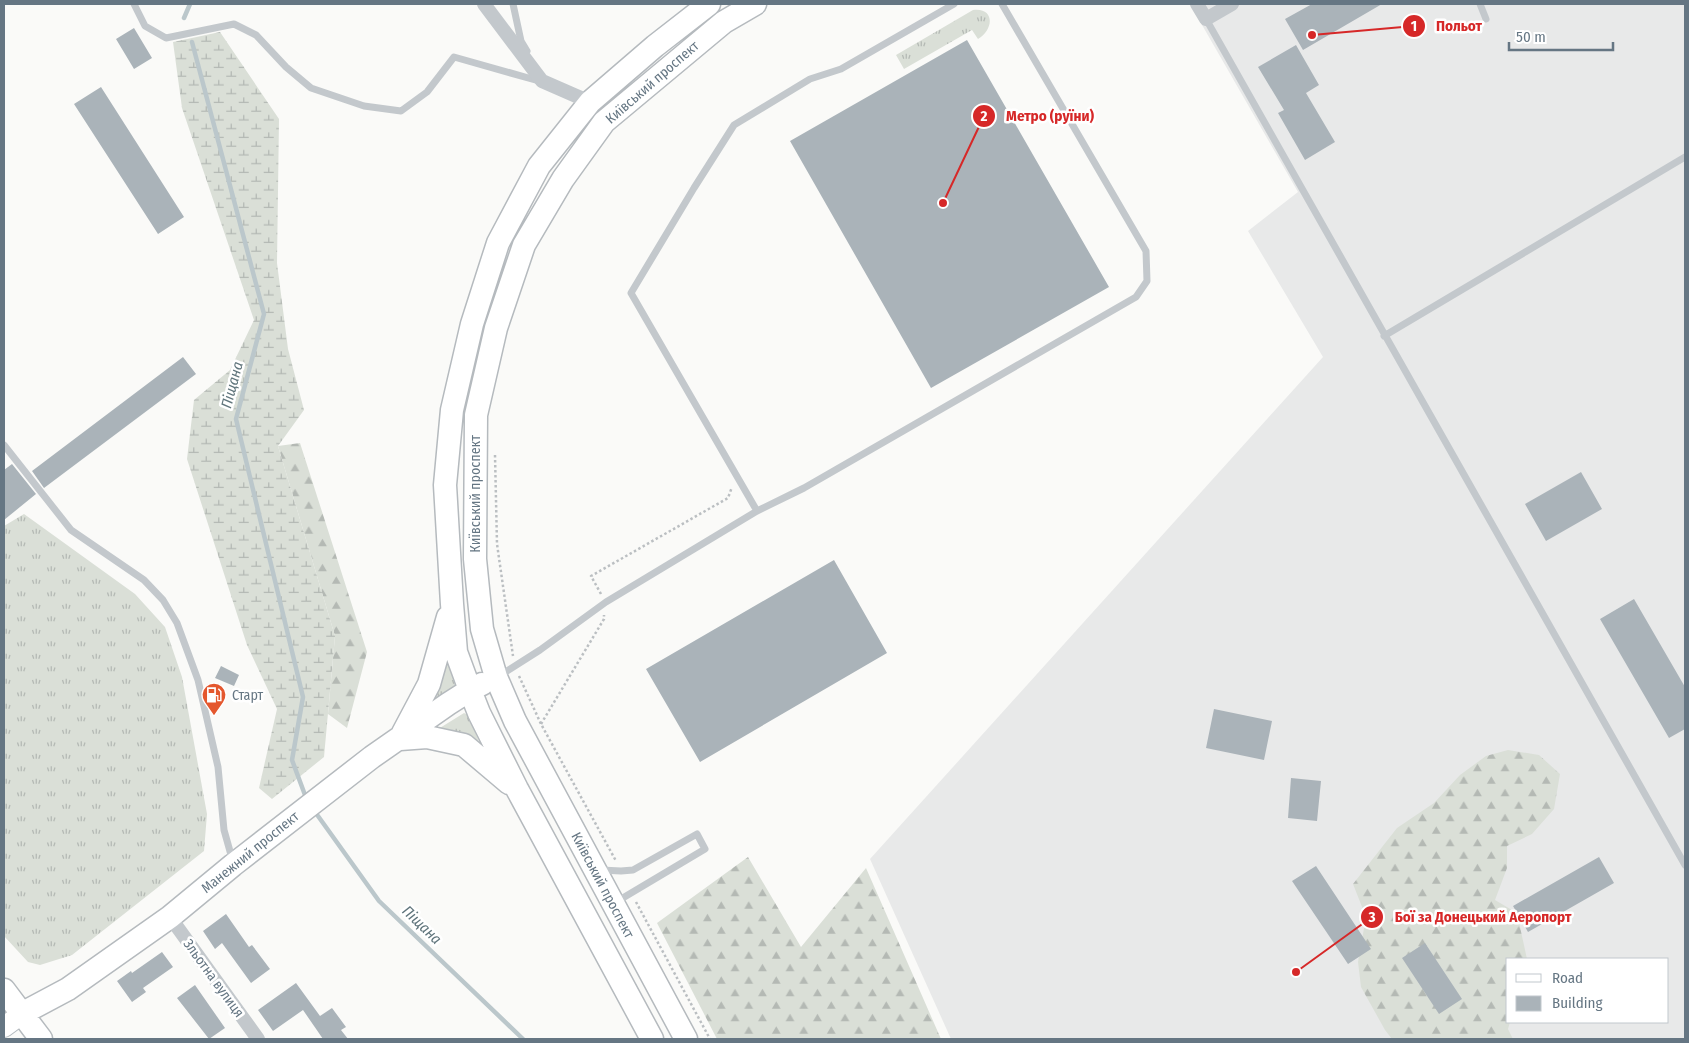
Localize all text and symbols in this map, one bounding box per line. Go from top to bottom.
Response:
callout: Польот [1402,11,1492,41]
text: 1 [1411,17,1417,35]
text: Польот [1436,17,1482,35]
scale bar [1509,20,1613,52]
text: 50 m [1516,28,1546,46]
street label: Київський проспект [602,37,703,127]
callout: Метро (руїни) [971,101,1104,131]
text: 2 [980,107,988,125]
text: Метро (руїни) [1006,107,1094,125]
water label: Піщана [217,359,247,410]
street label: Київський проспект [467,435,484,553]
fuel station icon: Старт [201,682,227,716]
place label: Старт [232,687,264,704]
street label: Манежний проспект [198,808,303,897]
street label: Київський проспект [567,829,638,941]
water label: Піщана [399,902,446,948]
callout: Бої за Донецький Аеропорт [1360,902,1581,932]
text: 3 [1367,908,1376,926]
text: Бої за Донецький Аеропорт [1395,908,1572,926]
street label: Зльотна вулиця [179,936,248,1021]
legend [1506,958,1669,1023]
text: Road [1552,969,1583,987]
text: Building [1552,994,1603,1012]

